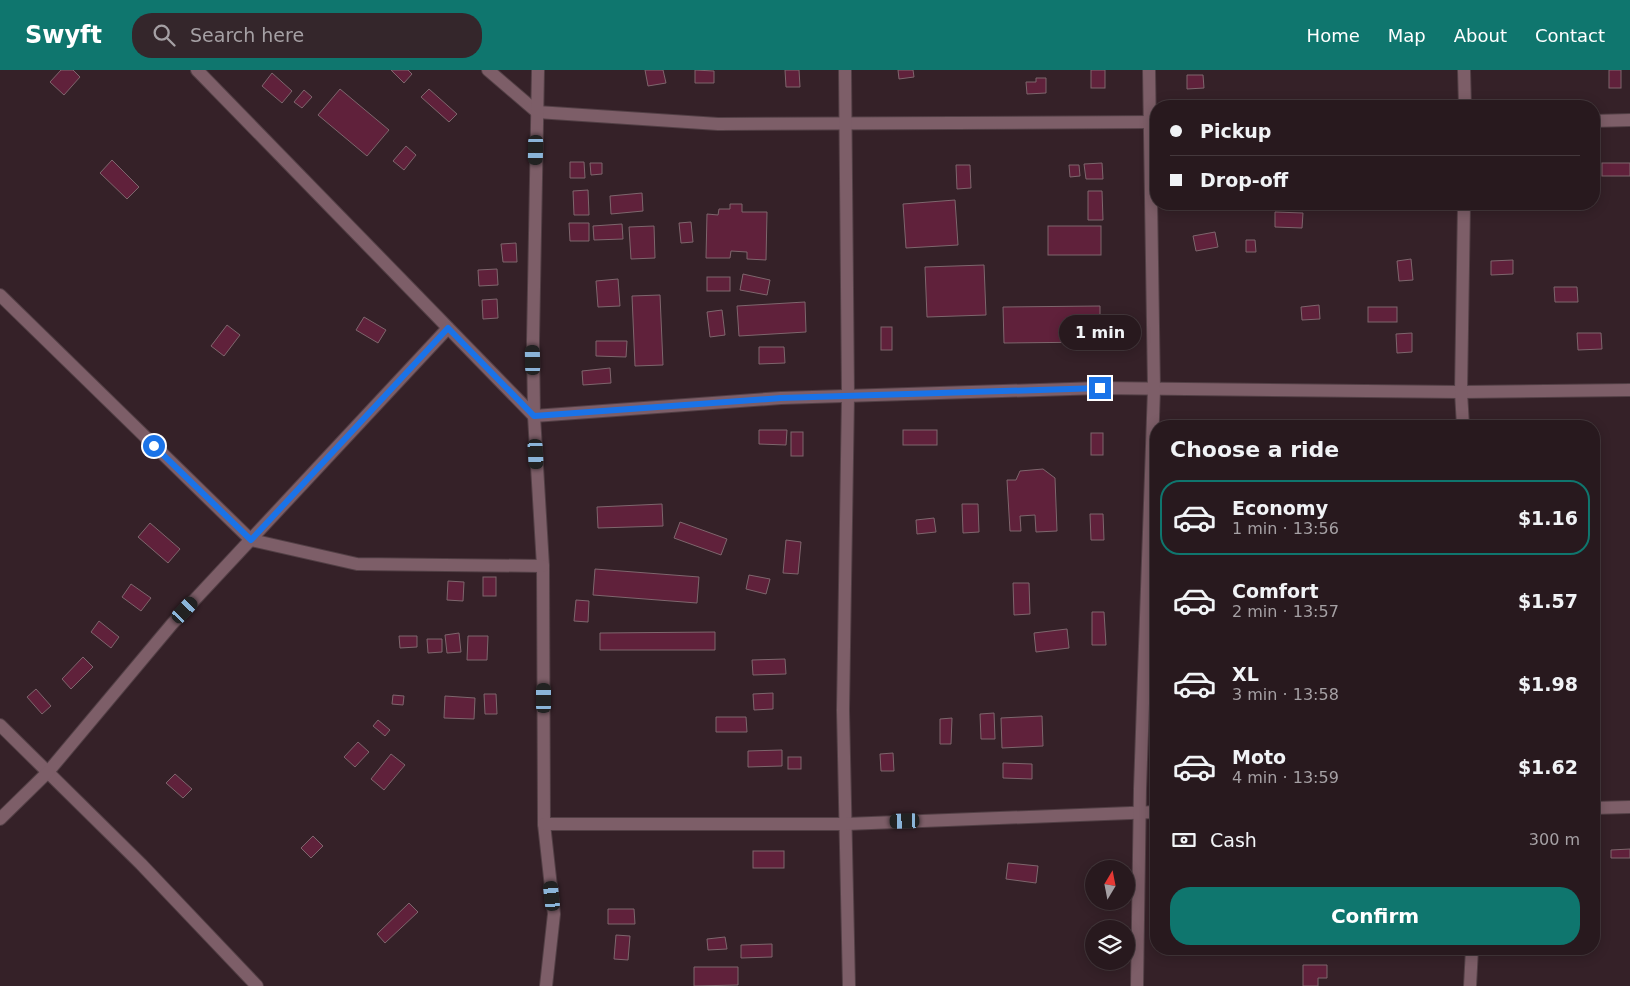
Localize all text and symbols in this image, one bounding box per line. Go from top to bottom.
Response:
search box [132,13,482,58]
text: Swyft [25,21,102,49]
icon: search [150,21,178,49]
text: Search here [190,24,304,46]
text: Home [1307,25,1360,46]
text: Map [1388,25,1426,46]
text: About [1454,25,1507,46]
text: Contact [1535,25,1605,46]
text: Pickup [1200,120,1271,142]
car [528,135,543,165]
text: Drop-off [1200,169,1288,191]
callout: 1 min [1059,316,1141,350]
text: 1 min [1075,323,1125,342]
car [525,345,540,375]
route end [1089,377,1111,399]
route start [143,435,165,457]
text: Choose a ride [1170,437,1339,462]
car [527,439,544,469]
icon: car [1172,495,1217,540]
text: Economy [1232,497,1328,519]
text: $1.16 [1518,507,1578,529]
text: 1 min · 13:56 [1232,519,1339,538]
icon: car [1172,578,1217,623]
text: Comfort [1232,580,1319,602]
text: $1.57 [1518,590,1578,612]
car [169,594,200,626]
text: 2 min · 13:57 [1232,602,1339,621]
icon: car [1172,661,1217,706]
text: XL [1232,663,1259,685]
text: $1.98 [1518,673,1578,695]
car [536,683,551,713]
text: 3 min · 13:58 [1232,685,1339,704]
icon: car [1172,744,1217,789]
text: Moto [1232,746,1286,768]
text: $1.62 [1518,756,1578,778]
text: 4 min · 13:59 [1232,768,1339,787]
car [889,813,920,829]
icon: cash [1170,826,1198,854]
text: Cash [1210,829,1257,851]
text: 300 m [1529,830,1580,849]
north arrow [1085,860,1135,910]
map controls [1085,860,1135,970]
car [542,880,561,912]
button: Confirm [1170,887,1580,945]
button: layers [1085,920,1135,970]

